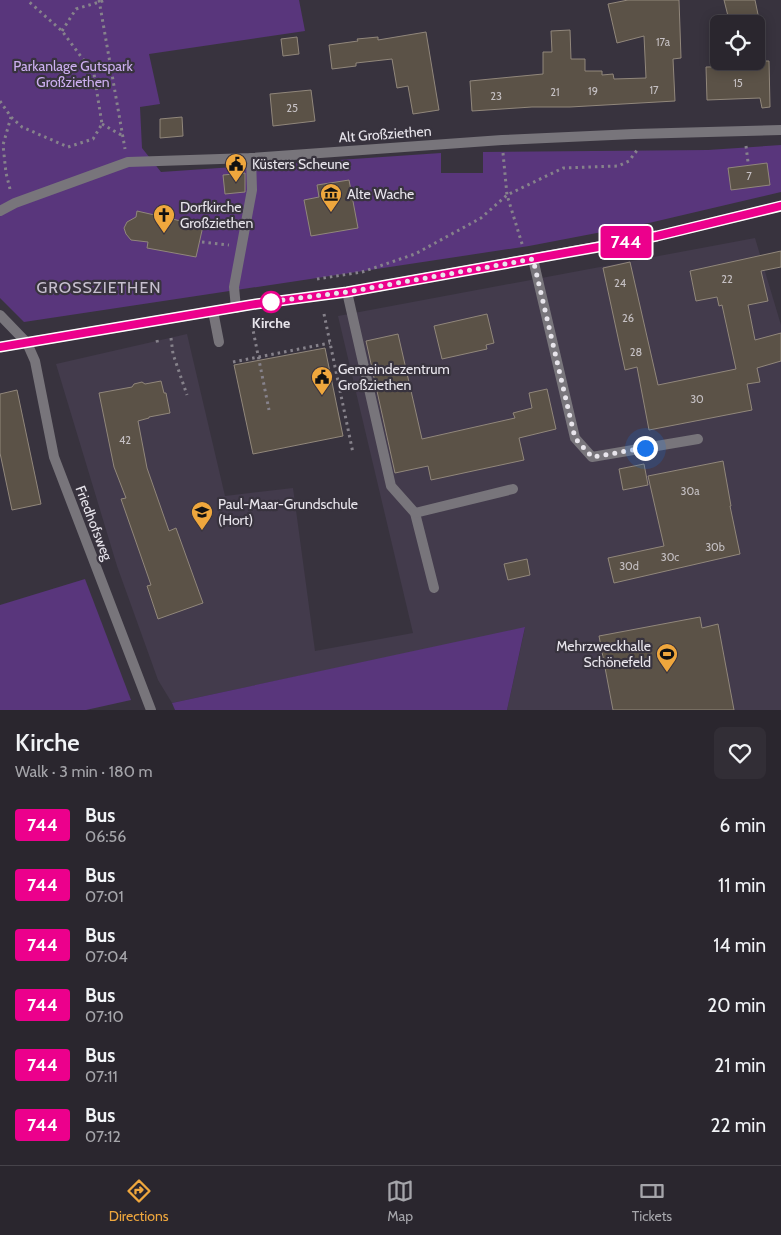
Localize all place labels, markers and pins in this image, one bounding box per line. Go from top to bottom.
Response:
public building icon: Küsters Scheune [224,152,248,183]
place label: Küsters Scheune [252,155,350,173]
museum icon: Alte Wache [319,182,343,213]
place label: Alte Wache [347,185,414,203]
place label: Dorfkirche Großziethen [180,198,253,232]
church icon: Dorfkirche Großziethen [152,203,176,234]
marker: Kirche [260,291,282,313]
place label: Kirche [252,314,290,332]
place label: Gemeindezentrum Großziethen [338,360,450,394]
public building icon: Gemeindezentrum Großziethen [310,365,334,396]
place label: Paul-Maar-Grundschule (Hort) [218,495,358,529]
school or university icon: Paul-Maar-Grundschule (Hort) [190,500,214,531]
place label: Mehrzweckhalle Schönefeld [556,637,651,671]
sports icon: Mehrzweckhalle Schönefeld [655,642,679,673]

